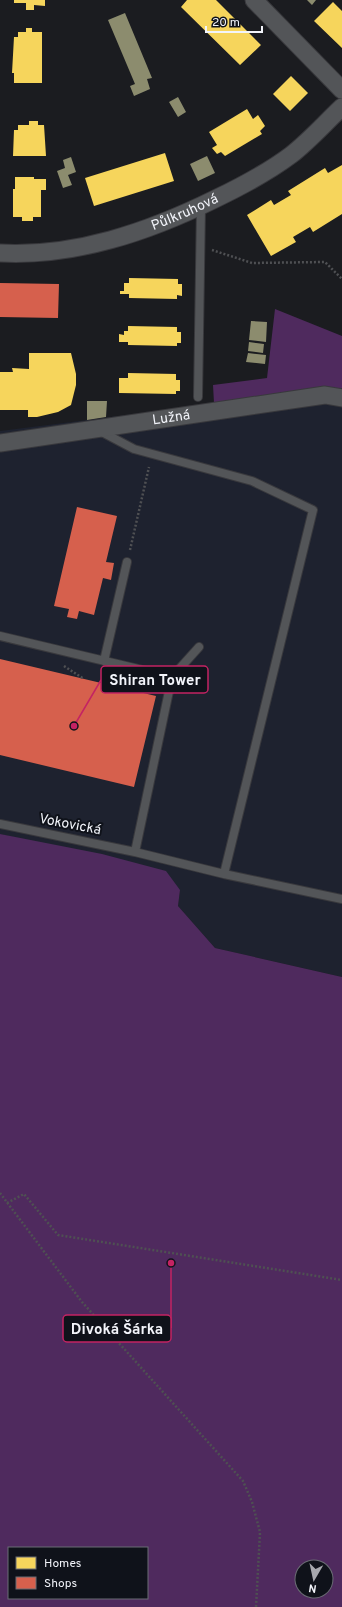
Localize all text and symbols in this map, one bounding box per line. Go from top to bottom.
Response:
scale bar [206,8,262,34]
text: 20 m [212,15,240,31]
street label: Půlkruhová [149,190,221,234]
street label: Lužná [151,407,191,429]
callout: Shiran Tower [101,666,208,693]
text: Shiran Tower [109,672,201,691]
street label: Vokovická [38,811,102,839]
callout: Divoká Šárka [63,1315,171,1342]
text: Divoká Šárka [71,1319,163,1340]
legend [8,1547,148,1599]
text: Homes [44,1556,81,1572]
north arrow [294,1559,334,1599]
text: Shops [44,1576,77,1592]
text: N [308,1580,318,1595]

